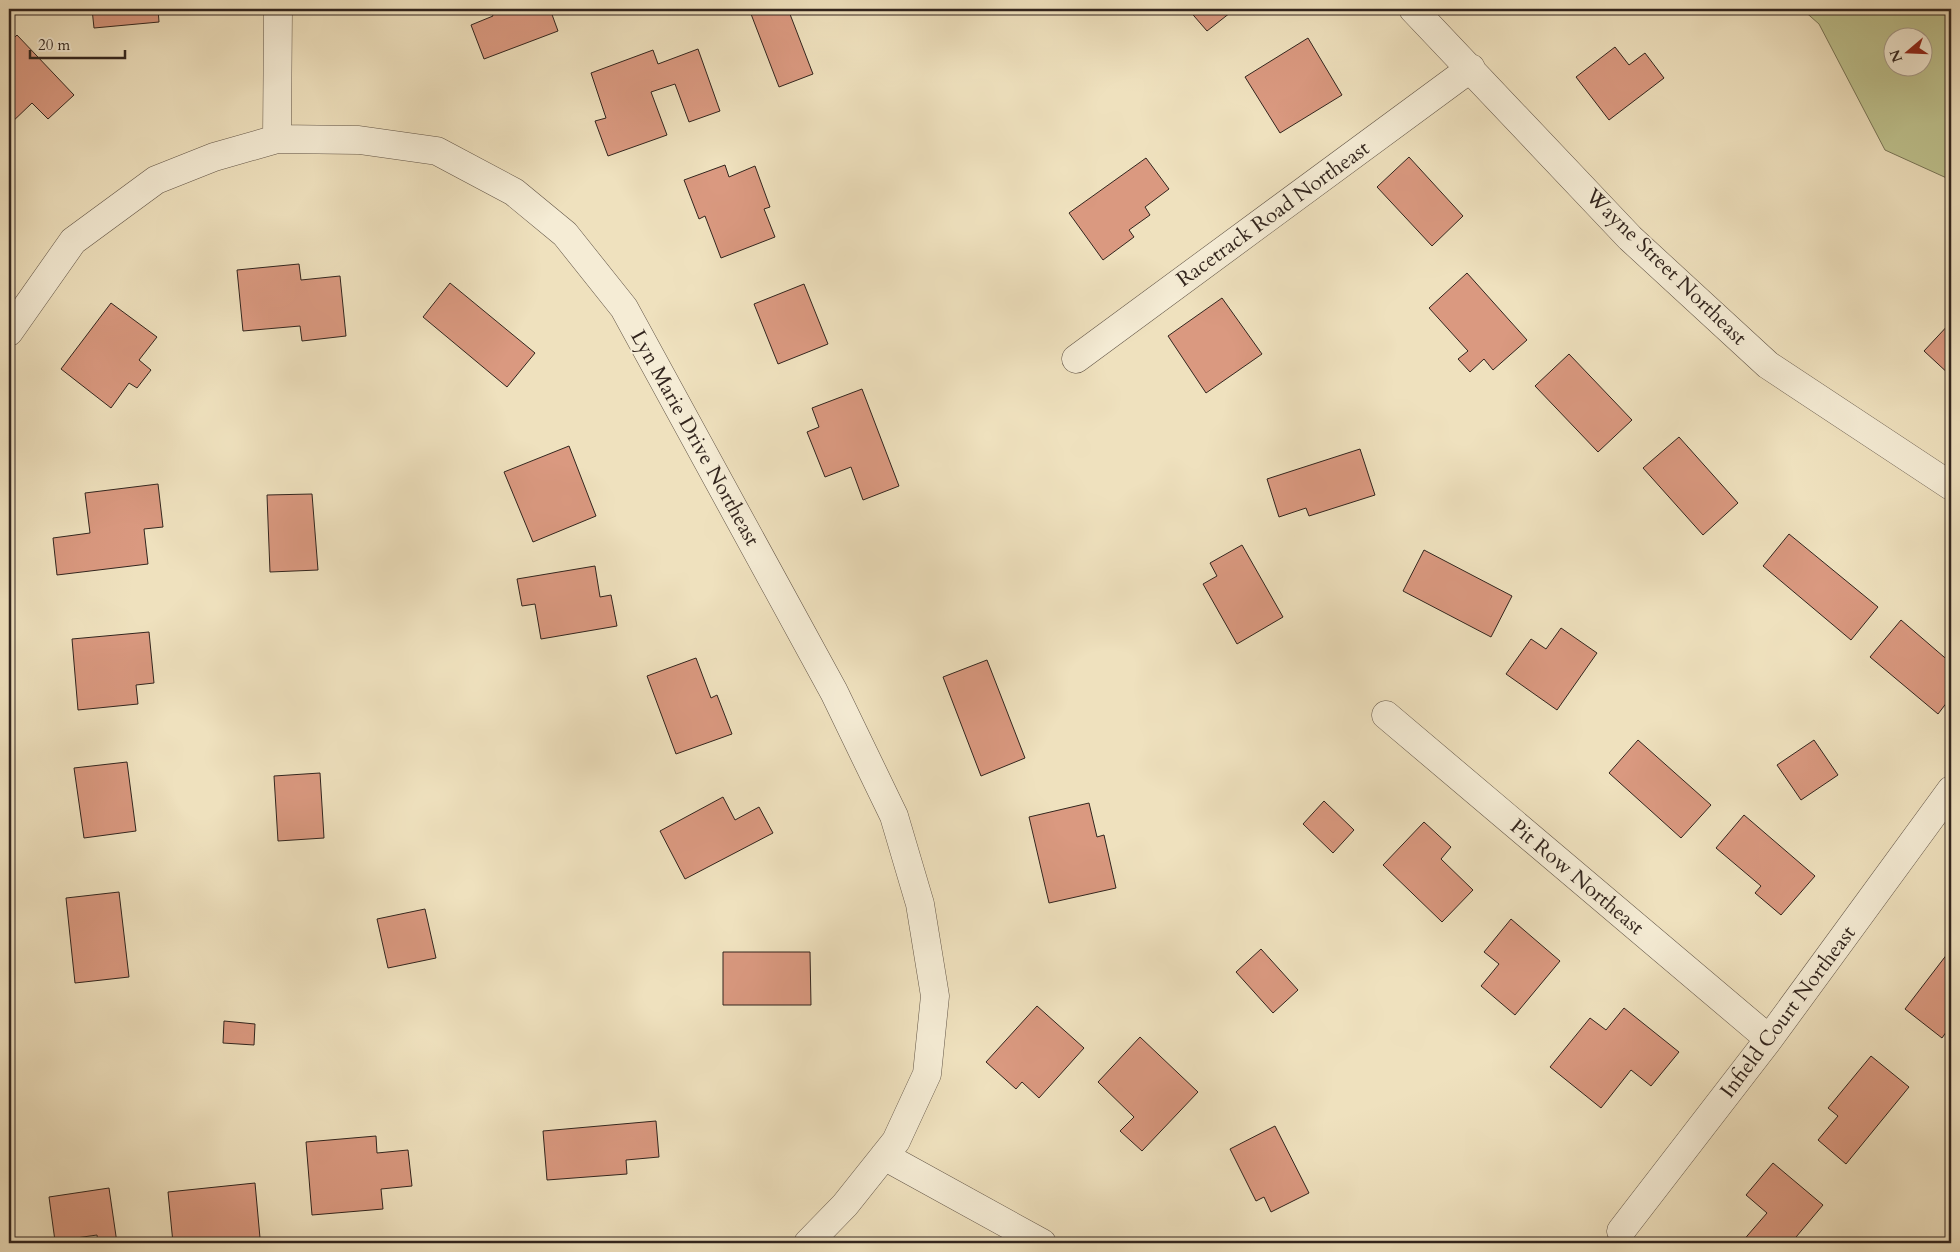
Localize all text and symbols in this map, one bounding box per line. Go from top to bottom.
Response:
scale bar [30,28,125,60]
north arrow [1882,28,1932,78]
text: 20 m [38,35,70,55]
text: N [1885,47,1907,65]
street label: Racetrack Road Northeast [1171,134,1376,294]
street label: Wayne Street Northeast [1578,182,1753,352]
street label: Lyn Marie Drive Northeast [623,325,767,552]
street label: Pit Row Northeast [1504,812,1650,942]
street label: Infield Court Northeast [1714,920,1863,1104]

